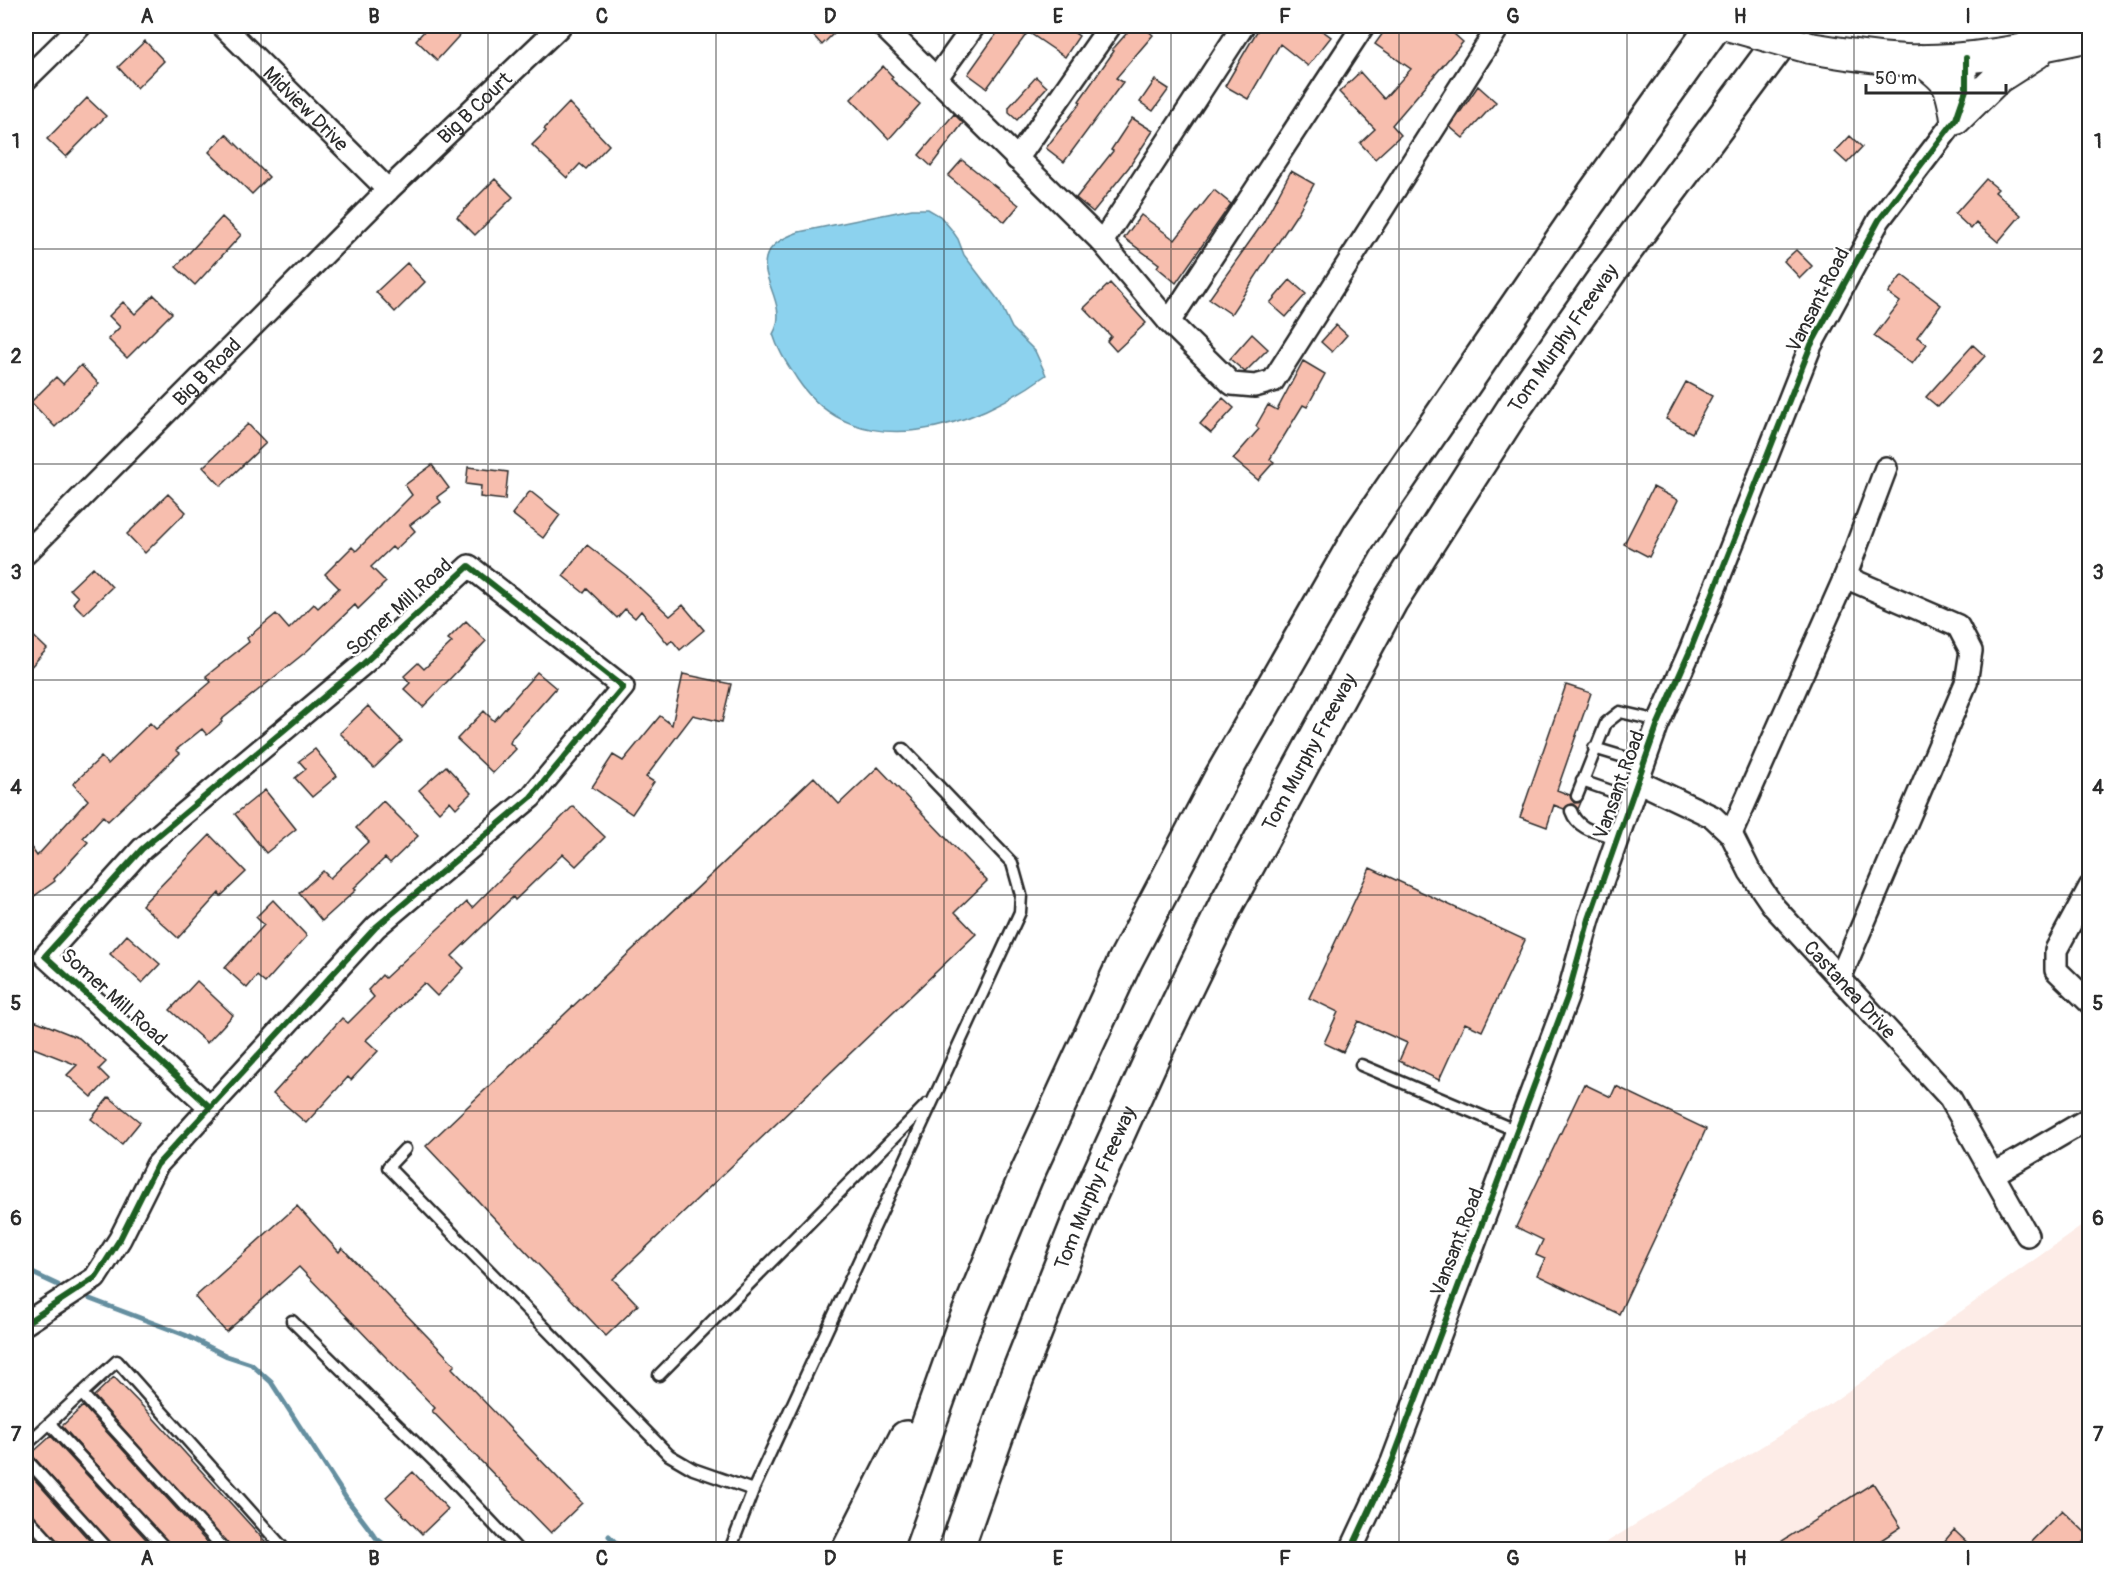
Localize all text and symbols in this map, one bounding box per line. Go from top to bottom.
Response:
text: A [141,4,154,29]
text: B [368,4,380,29]
text: C [596,4,608,29]
text: D [824,4,837,29]
text: E [1053,4,1064,29]
text: F [1279,4,1291,29]
text: G [1506,4,1520,29]
text: H [1734,4,1747,29]
text: I [1965,4,1971,29]
scale bar [1866,57,2006,95]
street label: Midview Drive [258,61,354,156]
street label: Big B Court [432,66,517,149]
text: 50 m [1875,67,1917,90]
text: 1 [12,129,20,154]
text: 1 [2094,129,2102,154]
street label: Vansant Road [1781,243,1855,357]
street label: Tom Murphy Freeway [1502,258,1624,417]
street label: Big B Road [167,332,246,411]
text: 2 [10,344,22,369]
text: 2 [2092,344,2104,369]
street label: Somer Mill Road [341,553,457,661]
text: 3 [10,560,22,585]
text: 3 [2092,560,2104,585]
street label: Tom Murphy Freeway [1256,668,1362,835]
street label: Vansant Road [1588,727,1650,843]
text: 4 [10,775,22,800]
text: 4 [2092,775,2104,800]
street label: Castanea Drive [1799,935,1902,1044]
street label: Somer Mill Road [56,943,172,1051]
text: 5 [11,991,22,1016]
text: 5 [2093,991,2104,1016]
street label: Tom Murphy Freeway [1048,1102,1141,1273]
street label: Vansant Road [1425,1184,1489,1300]
text: 6 [10,1206,22,1231]
text: 6 [2092,1206,2104,1231]
text: 7 [11,1422,22,1447]
text: 7 [2093,1422,2104,1447]
text: A [141,1546,154,1571]
text: B [368,1546,380,1571]
text: C [596,1546,608,1571]
text: D [824,1546,837,1571]
text: E [1053,1546,1064,1571]
text: F [1279,1546,1291,1571]
text: G [1506,1546,1520,1571]
text: H [1734,1546,1747,1571]
text: I [1965,1546,1971,1571]

